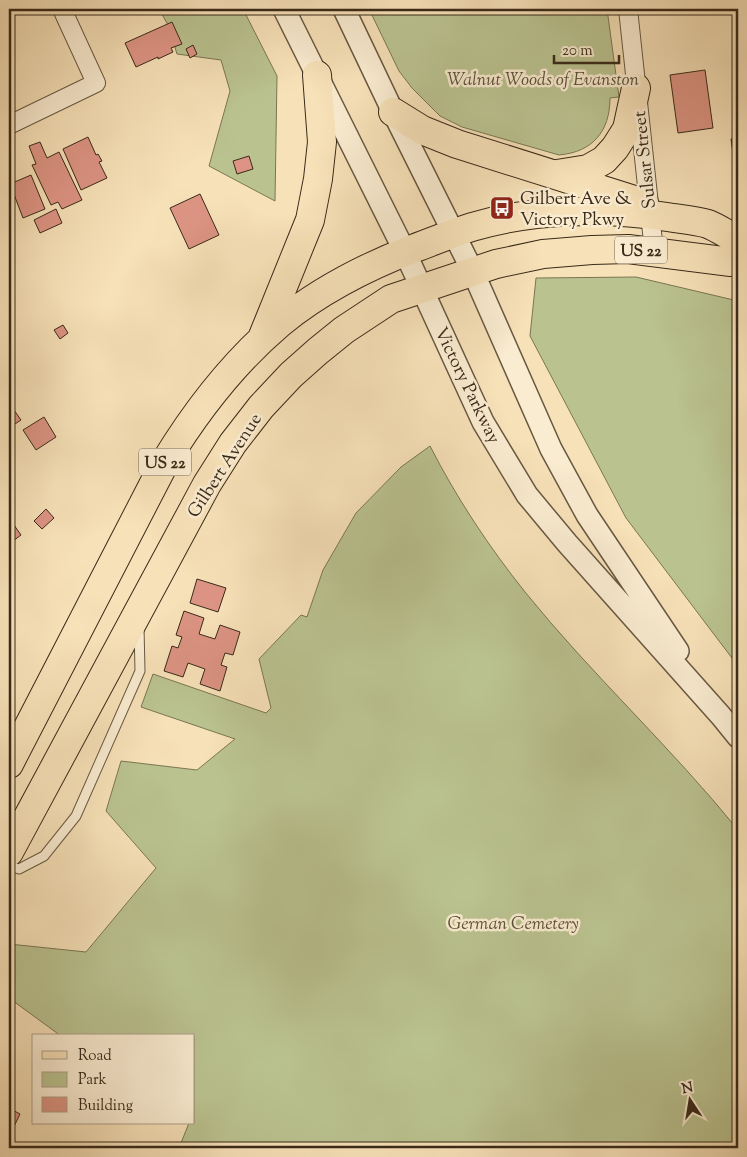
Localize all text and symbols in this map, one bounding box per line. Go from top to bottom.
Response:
scale bar [554,32,620,64]
text: 20 m [562,41,593,62]
park label: Walnut Woods of Evanston [447,68,640,94]
street label: Sulsar Street [628,110,664,210]
place label: Gilbert Ave & Victory Pkwy [520,187,632,234]
bus stop icon: Gilbert Ave & Victory Pkwy [489,195,515,221]
road number: US 22 [615,236,667,264]
street label: Victory Parkway [427,323,506,449]
street label: Gilbert Avenue [182,409,269,524]
road number: US 22 [139,448,191,476]
park label: German Cemetery [447,912,579,938]
legend [32,1034,195,1124]
text: Road [78,1046,112,1067]
text: Park [78,1070,107,1091]
north arrow [664,1074,714,1124]
text: N [680,1078,695,1100]
text: Building [78,1096,133,1117]

